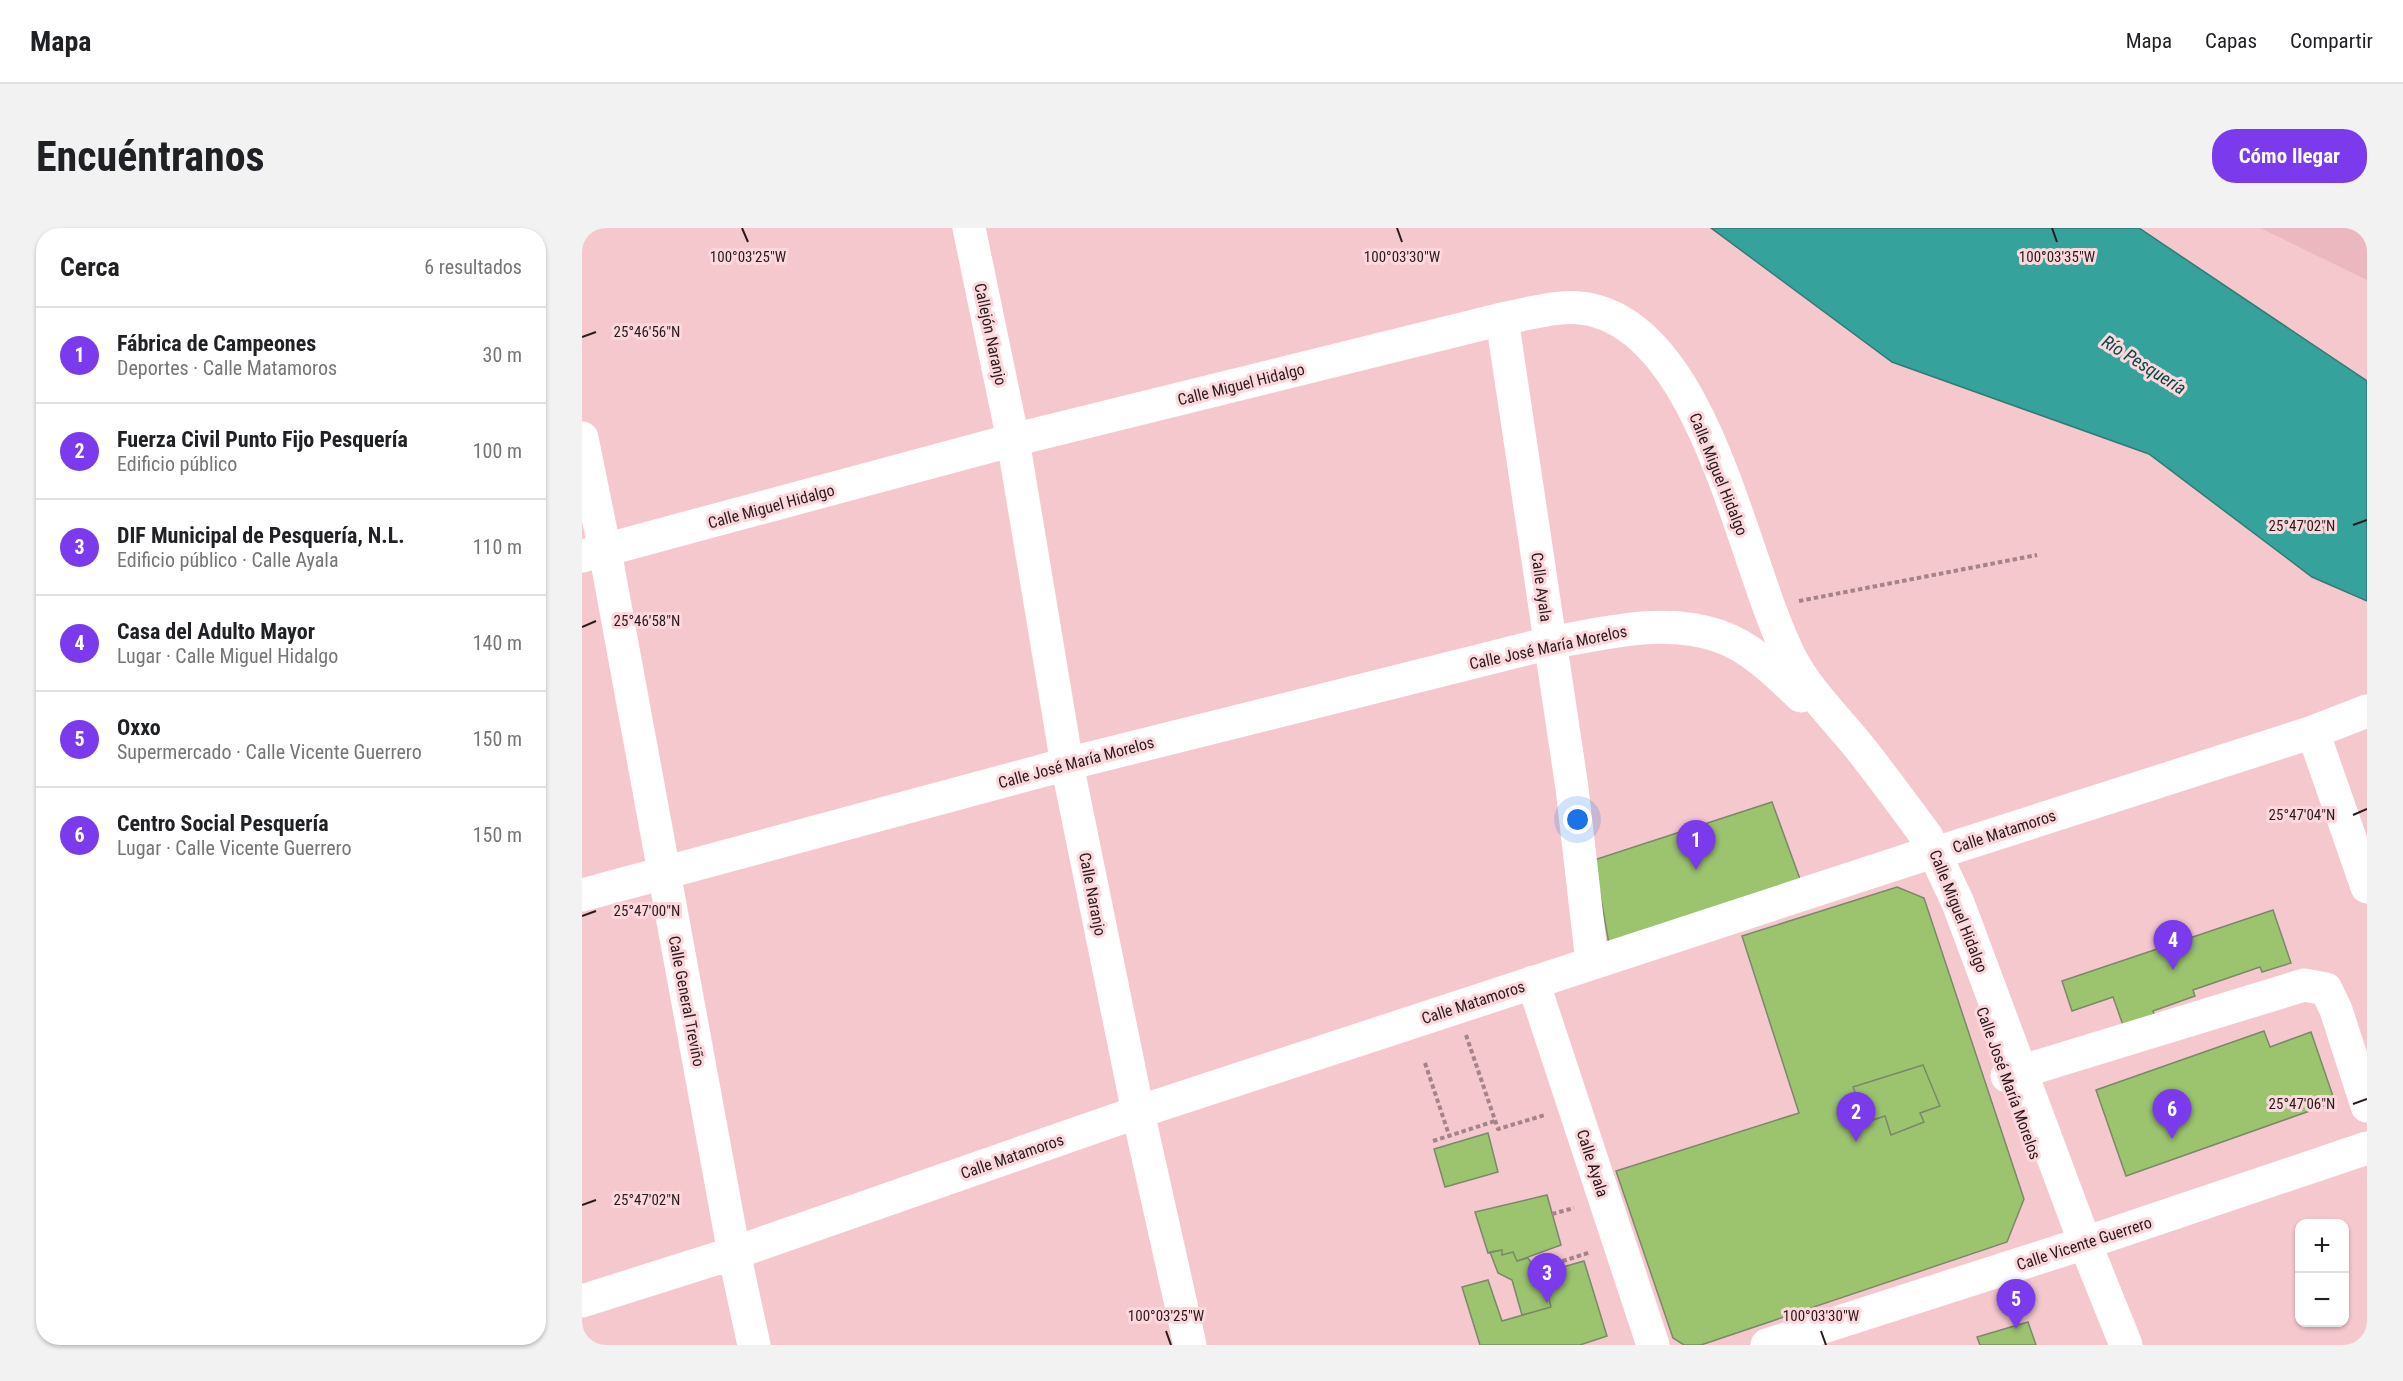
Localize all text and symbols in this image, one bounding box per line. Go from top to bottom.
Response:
text: Mapa [30,25,91,58]
text: Mapa [2126,29,2172,53]
text: Capas [2205,29,2257,53]
text: Compartir [2290,29,2373,53]
button: Cómo llegar [2212,129,2367,183]
text: Encuéntranos [36,132,265,181]
text: 100°03'25"W [710,248,787,266]
text: 100°03'30"W [1364,248,1441,266]
text: 100°03'35"W [2019,248,2096,266]
text: Cerca [60,252,120,282]
text: 6 resultados [424,255,522,279]
street label: Callejón Naranjo [970,281,1011,387]
text: 25°46'56"N [614,323,680,341]
water label: Río Pesquería [2098,330,2190,399]
text: Fábrica de Campeones [117,331,316,356]
text: 1 [74,343,85,367]
text: 30 m [483,343,522,367]
text: Deportes · Calle Matamoros [117,356,337,380]
street label: Calle Miguel Hidalgo [1176,360,1307,409]
street label: Calle Miguel Hidalgo [1685,410,1752,538]
text: Fuerza Civil Punto Fijo Pesquería [117,427,408,452]
text: 2 [74,439,85,463]
text: 100 m [473,439,522,463]
text: Edificio público [117,452,237,476]
street label: Calle Miguel Hidalgo [706,480,837,533]
text: 25°47'02"N [2269,517,2335,535]
text: DIF Municipal de Pesquería, N.L. [117,523,405,548]
text: 3 [74,535,85,559]
text: 110 m [473,535,522,559]
text: Edificio público · Calle Ayala [117,548,338,572]
street label: Calle Ayala [1527,551,1556,623]
text: 25°46'58"N [614,612,680,630]
text: Casa del Adulto Mayor [117,619,315,644]
street label: Calle José María Morelos [1468,622,1629,673]
text: 4 [74,631,85,655]
text: 140 m [473,631,522,655]
text: Lugar · Calle Miguel Hidalgo [117,644,338,668]
text: Oxxo [117,715,161,740]
text: 5 [74,727,85,751]
text: 150 m [473,727,522,751]
street label: Calle José María Morelos [996,733,1156,792]
text: Supermercado · Calle Vicente Guerrero [117,740,422,764]
your location [1563,805,1592,834]
street label: Calle Matamoros [1950,806,2058,857]
text: 25°47'04"N [2269,806,2335,824]
text: Centro Social Pesquería [117,811,329,836]
pin: 1 [1676,820,1716,870]
text: 6 [74,823,85,847]
text: 150 m [473,823,522,847]
text: Lugar · Calle Vicente Guerrero [117,836,352,860]
street label: Calle Miguel Hidalgo [1925,847,1992,975]
street label: Calle Naranjo [1075,851,1110,937]
text: 25°47'00"N [614,902,680,920]
pin: 4 [2154,920,2192,970]
street label: Calle General Treviño [665,934,709,1068]
street label: Calle Matamoros [1419,977,1527,1028]
street label: Calle José María Morelos [1972,1004,2045,1162]
pin: 6 [2152,1090,2192,1139]
pin: 2 [1836,1092,1876,1142]
text: 25°47'06"N [2269,1095,2335,1113]
street label: Calle Ayala [1573,1127,1612,1199]
street label: Calle Matamoros [958,1130,1066,1183]
text: 25°47'02"N [614,1191,680,1209]
street label: Calle Vicente Guerrero [2014,1213,2154,1274]
map controls [2295,1219,2349,1327]
button: + [2295,1219,2349,1273]
pin: 3 [1528,1254,1566,1303]
button: − [2295,1273,2349,1327]
pin: 5 [1996,1280,2036,1329]
text: 100°03'25"W [1128,1307,1205,1325]
text: 100°03'30"W [1783,1307,1860,1325]

